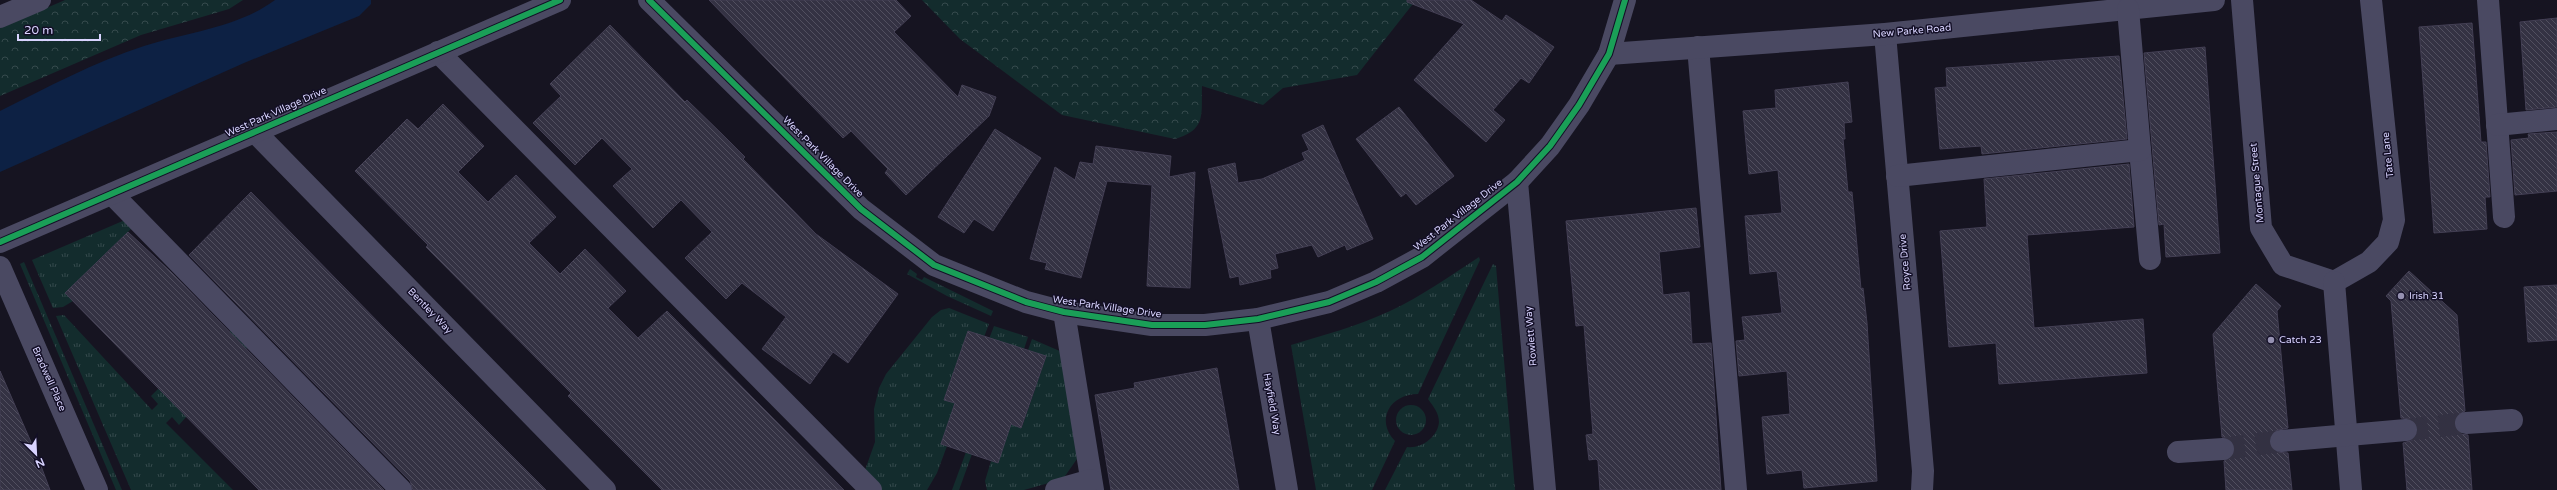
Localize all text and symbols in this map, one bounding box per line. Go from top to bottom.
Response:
scale bar [18,16,100,42]
street label: New Parke Road [1872,22,1952,40]
text: 20 m [24,23,53,37]
street label: West Park Village Drive [224,84,329,140]
street label: West Park Village Drive [780,114,866,200]
street label: Tate Lane [2380,131,2396,178]
street label: Montague Street [2248,142,2266,223]
street label: West Park Village Drive [1411,176,1505,253]
street label: Royce Drive [1897,233,1913,291]
street label: Bentley Way [405,286,455,337]
place label: Irish 31 [2409,290,2444,302]
marker: Irish 31 [2396,291,2406,301]
street label: West Park Village Drive [1052,293,1162,321]
street label: Rowlett Way [1522,305,1540,366]
place label: Catch 23 [2279,334,2322,346]
marker: Catch 23 [2266,335,2276,345]
street label: Bradwell Place [29,345,69,413]
street label: Hayfield Way [1261,372,1283,436]
north arrow [16,434,56,474]
text: N [33,455,47,470]

